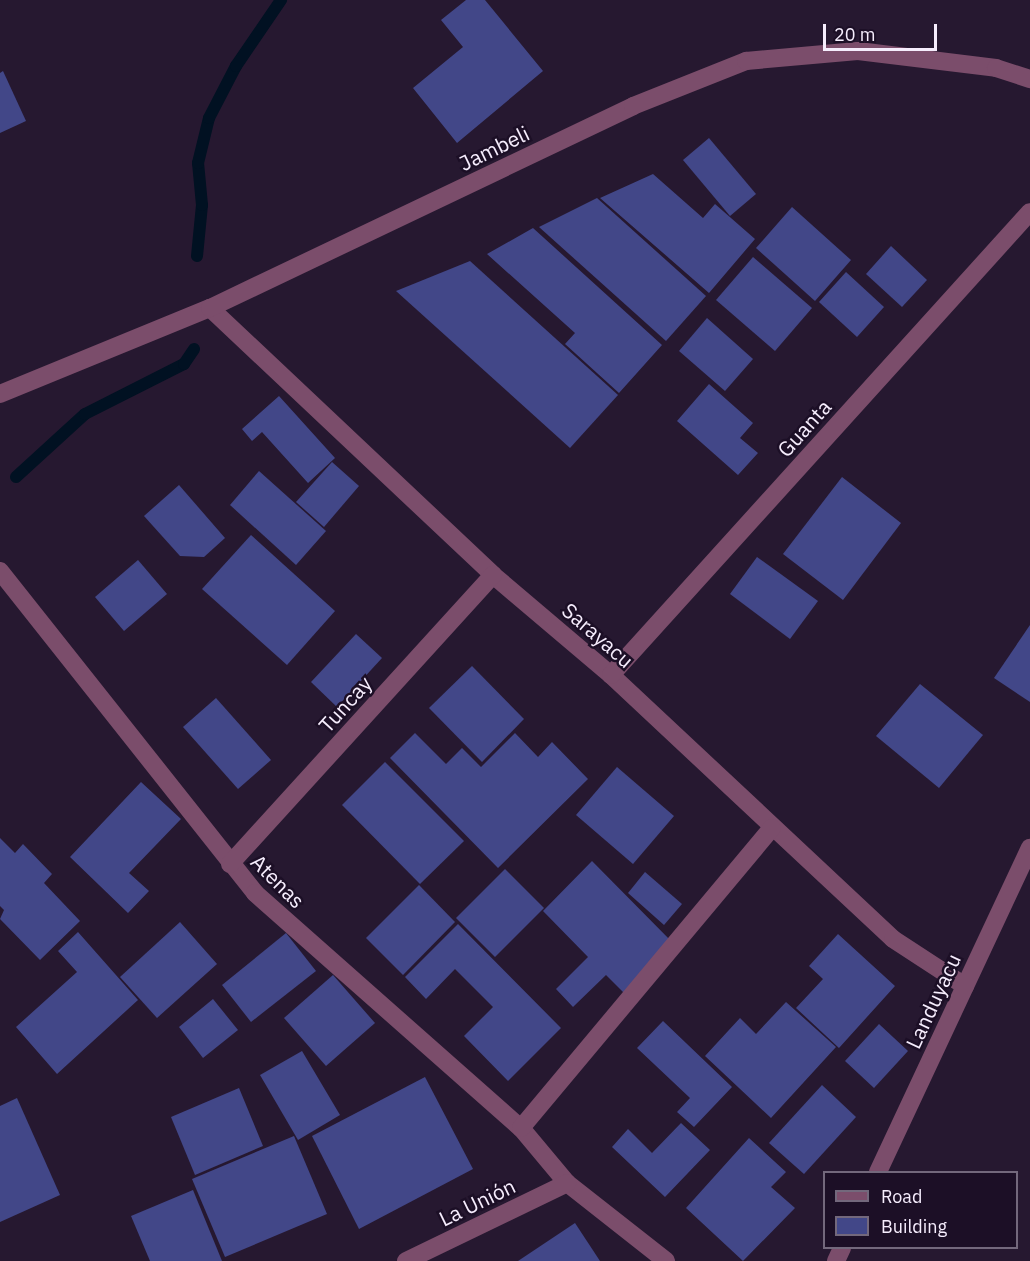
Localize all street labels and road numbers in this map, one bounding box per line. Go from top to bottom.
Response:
street label: Jambeli [455,120,533,176]
street label: Guanta [772,394,836,462]
street label: Sarayacu [557,597,639,673]
street label: Tuncay [313,671,377,737]
street label: Atenas [246,849,310,913]
street label: Landuyacu [900,950,966,1052]
street label: La Unión [435,1173,519,1231]

